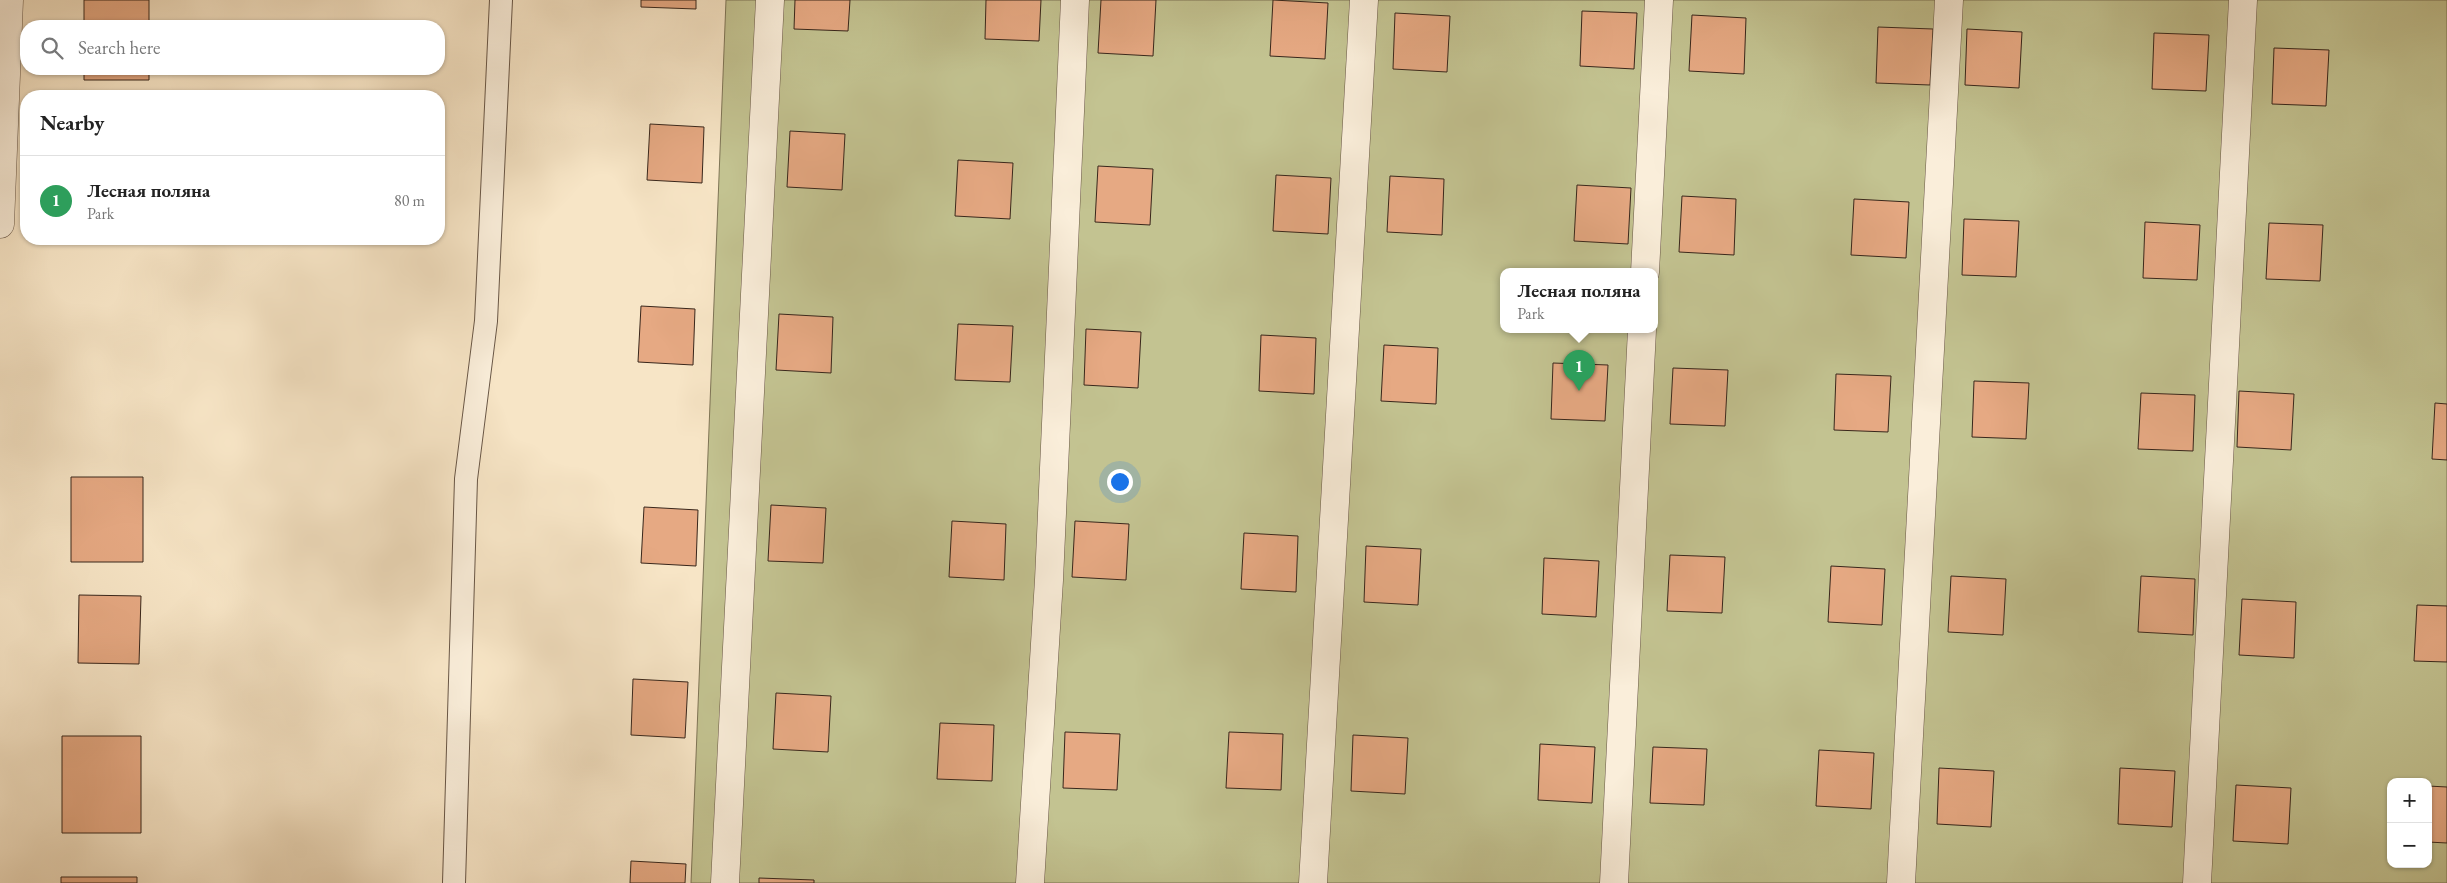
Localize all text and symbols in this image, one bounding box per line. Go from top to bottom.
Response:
search box [20,20,445,75]
icon: search [38,34,66,62]
text: Search here [78,35,160,60]
text: Nearby [40,109,104,136]
text: Лесная поляна [87,178,210,203]
text: 1 [52,190,60,211]
text: 80 m [394,190,425,211]
text: Park [87,203,114,224]
popup [1500,268,1658,333]
text: Лесная поляна [1517,278,1641,303]
text: Park [1517,303,1545,324]
pin: 1 [1563,350,1595,391]
your location [1107,469,1133,495]
map controls [2387,778,2432,868]
button: + [2387,778,2432,823]
button: − [2387,823,2432,868]

